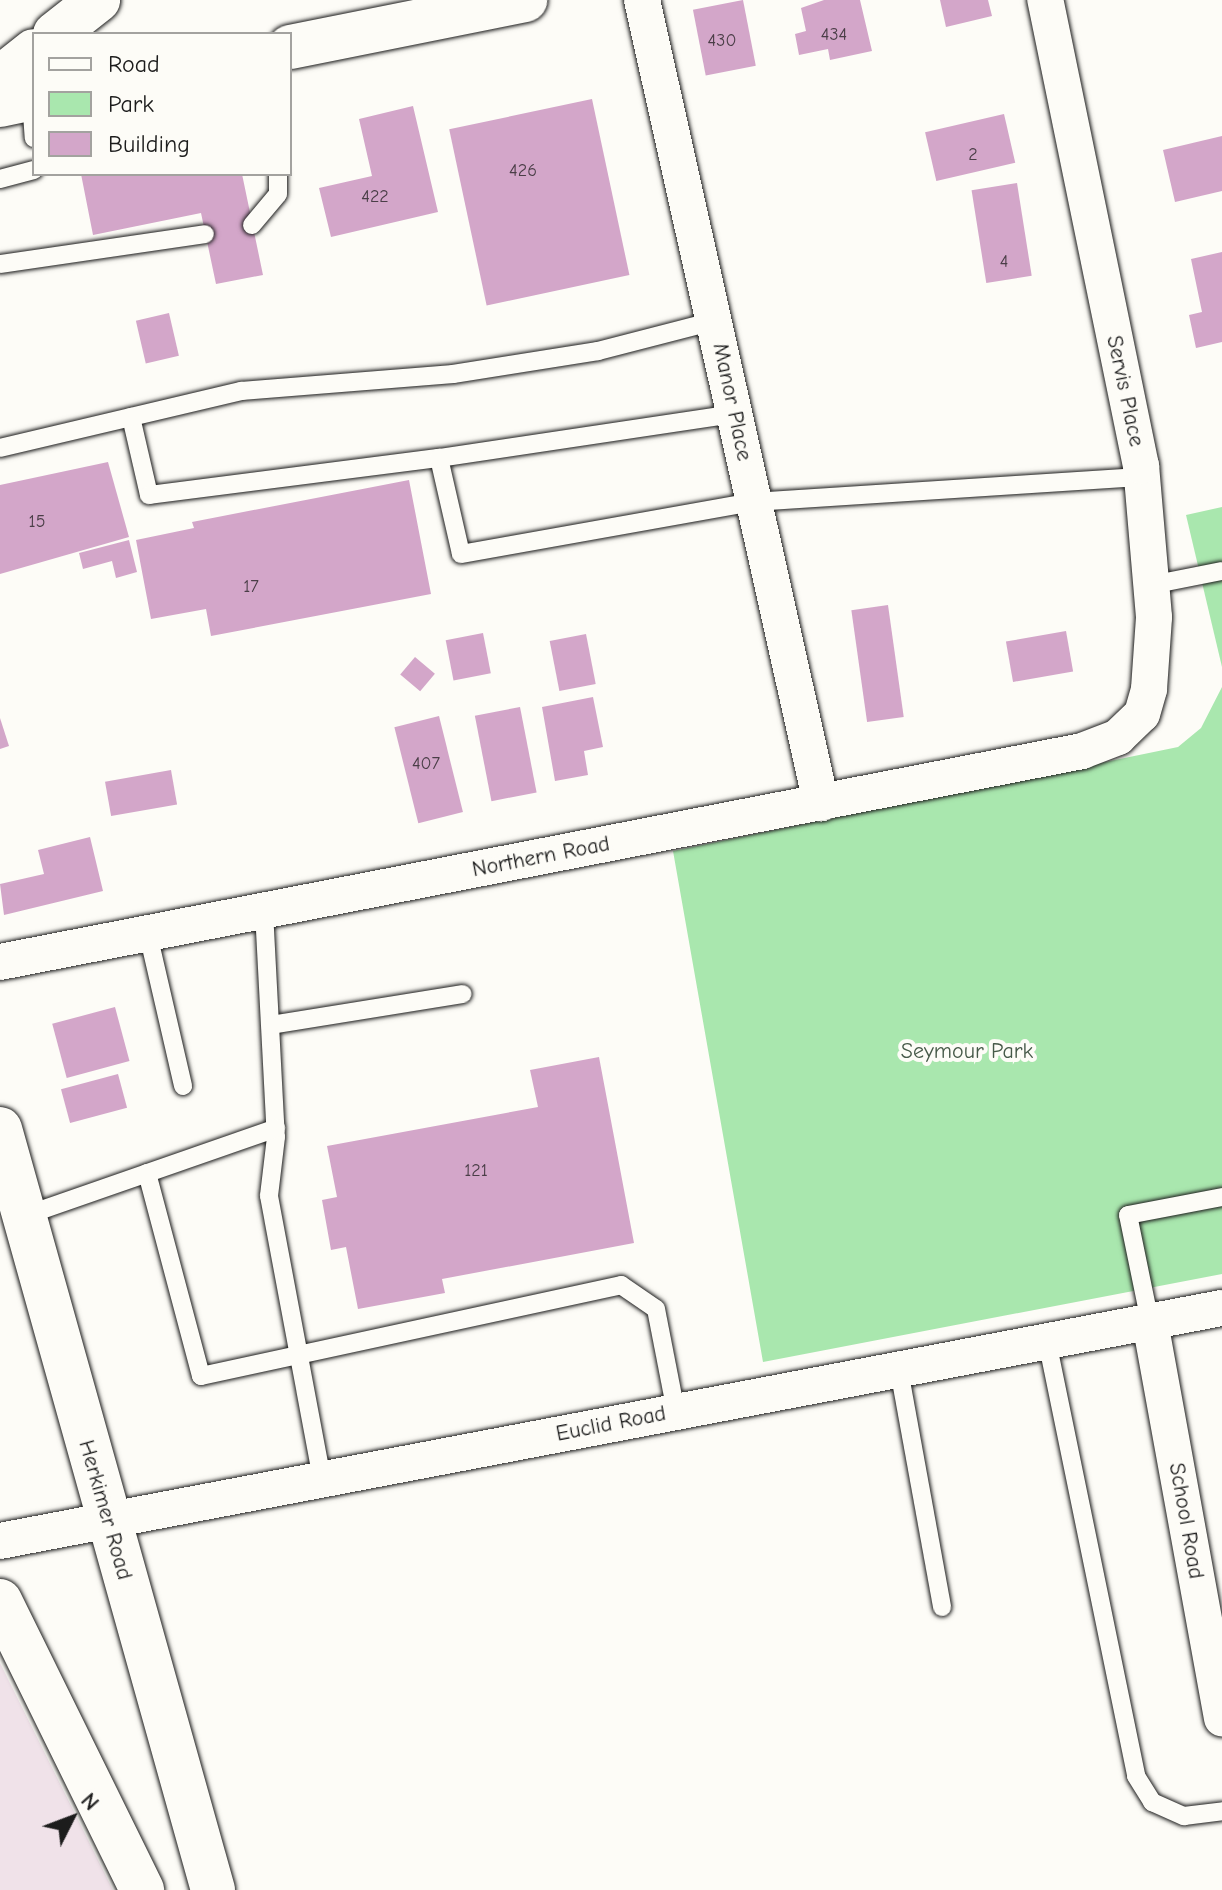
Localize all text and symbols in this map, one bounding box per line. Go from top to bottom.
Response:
house number: 434 [821,24,847,46]
house number: 430 [708,30,736,52]
legend [32,32,292,176]
text: Road [108,50,160,78]
text: Park [108,90,154,118]
text: Building [108,130,190,158]
house number: 2 [968,144,978,166]
house number: 426 [509,160,537,182]
house number: 422 [361,186,389,208]
house number: 4 [1000,251,1008,273]
street label: Servis Place [1100,333,1150,449]
street label: Manor Place [707,341,757,463]
house number: 15 [29,511,45,533]
house number: 17 [243,576,259,598]
house number: 407 [412,753,440,775]
street label: Northern Road [470,831,612,883]
park label: Seymour Park [901,1039,1033,1065]
house number: 121 [464,1160,488,1182]
street label: Euclid Road [554,1400,668,1448]
street label: Herkimer Road [72,1437,138,1583]
street label: School Road [1163,1461,1209,1581]
north arrow [32,1778,112,1858]
text: N [75,1788,104,1816]

